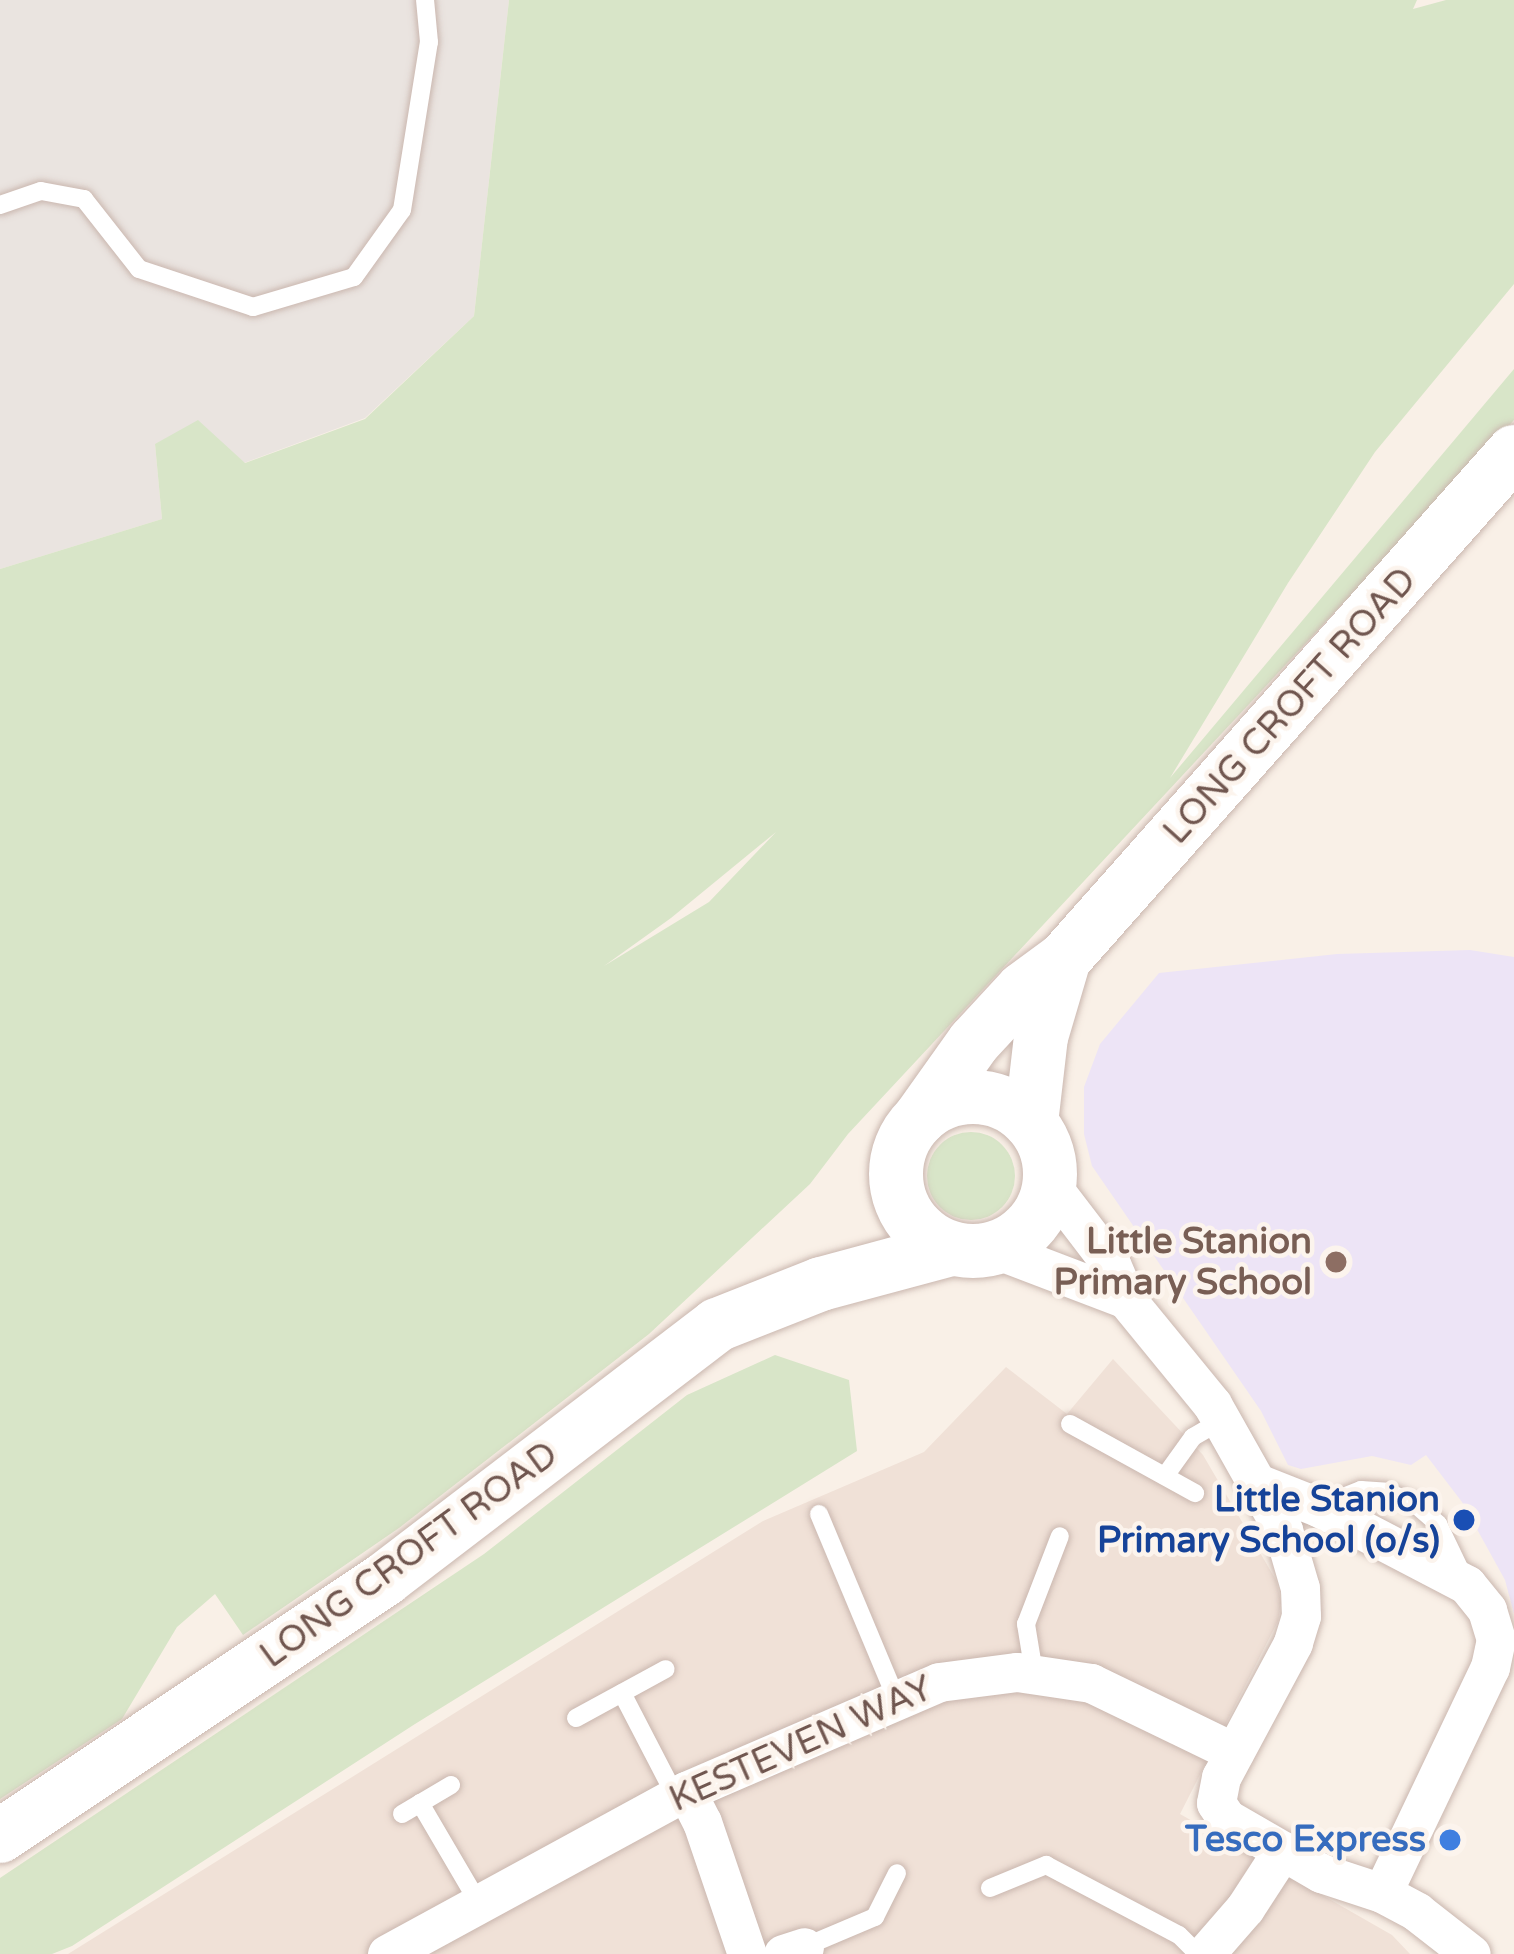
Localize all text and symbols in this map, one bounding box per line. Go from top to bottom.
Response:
street label: LONG CROFT ROAD [1155,559,1425,853]
place label: Little Stanion Primary School [1054,1219,1312,1304]
marker: Little Stanion Primary School [1323,1249,1349,1275]
street label: LONG CROFT ROAD [252,1433,566,1677]
place label: Little Stanion Primary School (o/s) [1097,1477,1440,1562]
marker: Little Stanion Primary School (o/s) [1451,1507,1477,1533]
street label: KESTEVEN WAY [663,1667,939,1821]
place label: Tesco Express [1185,1818,1426,1862]
marker: Tesco Express [1437,1827,1463,1853]

